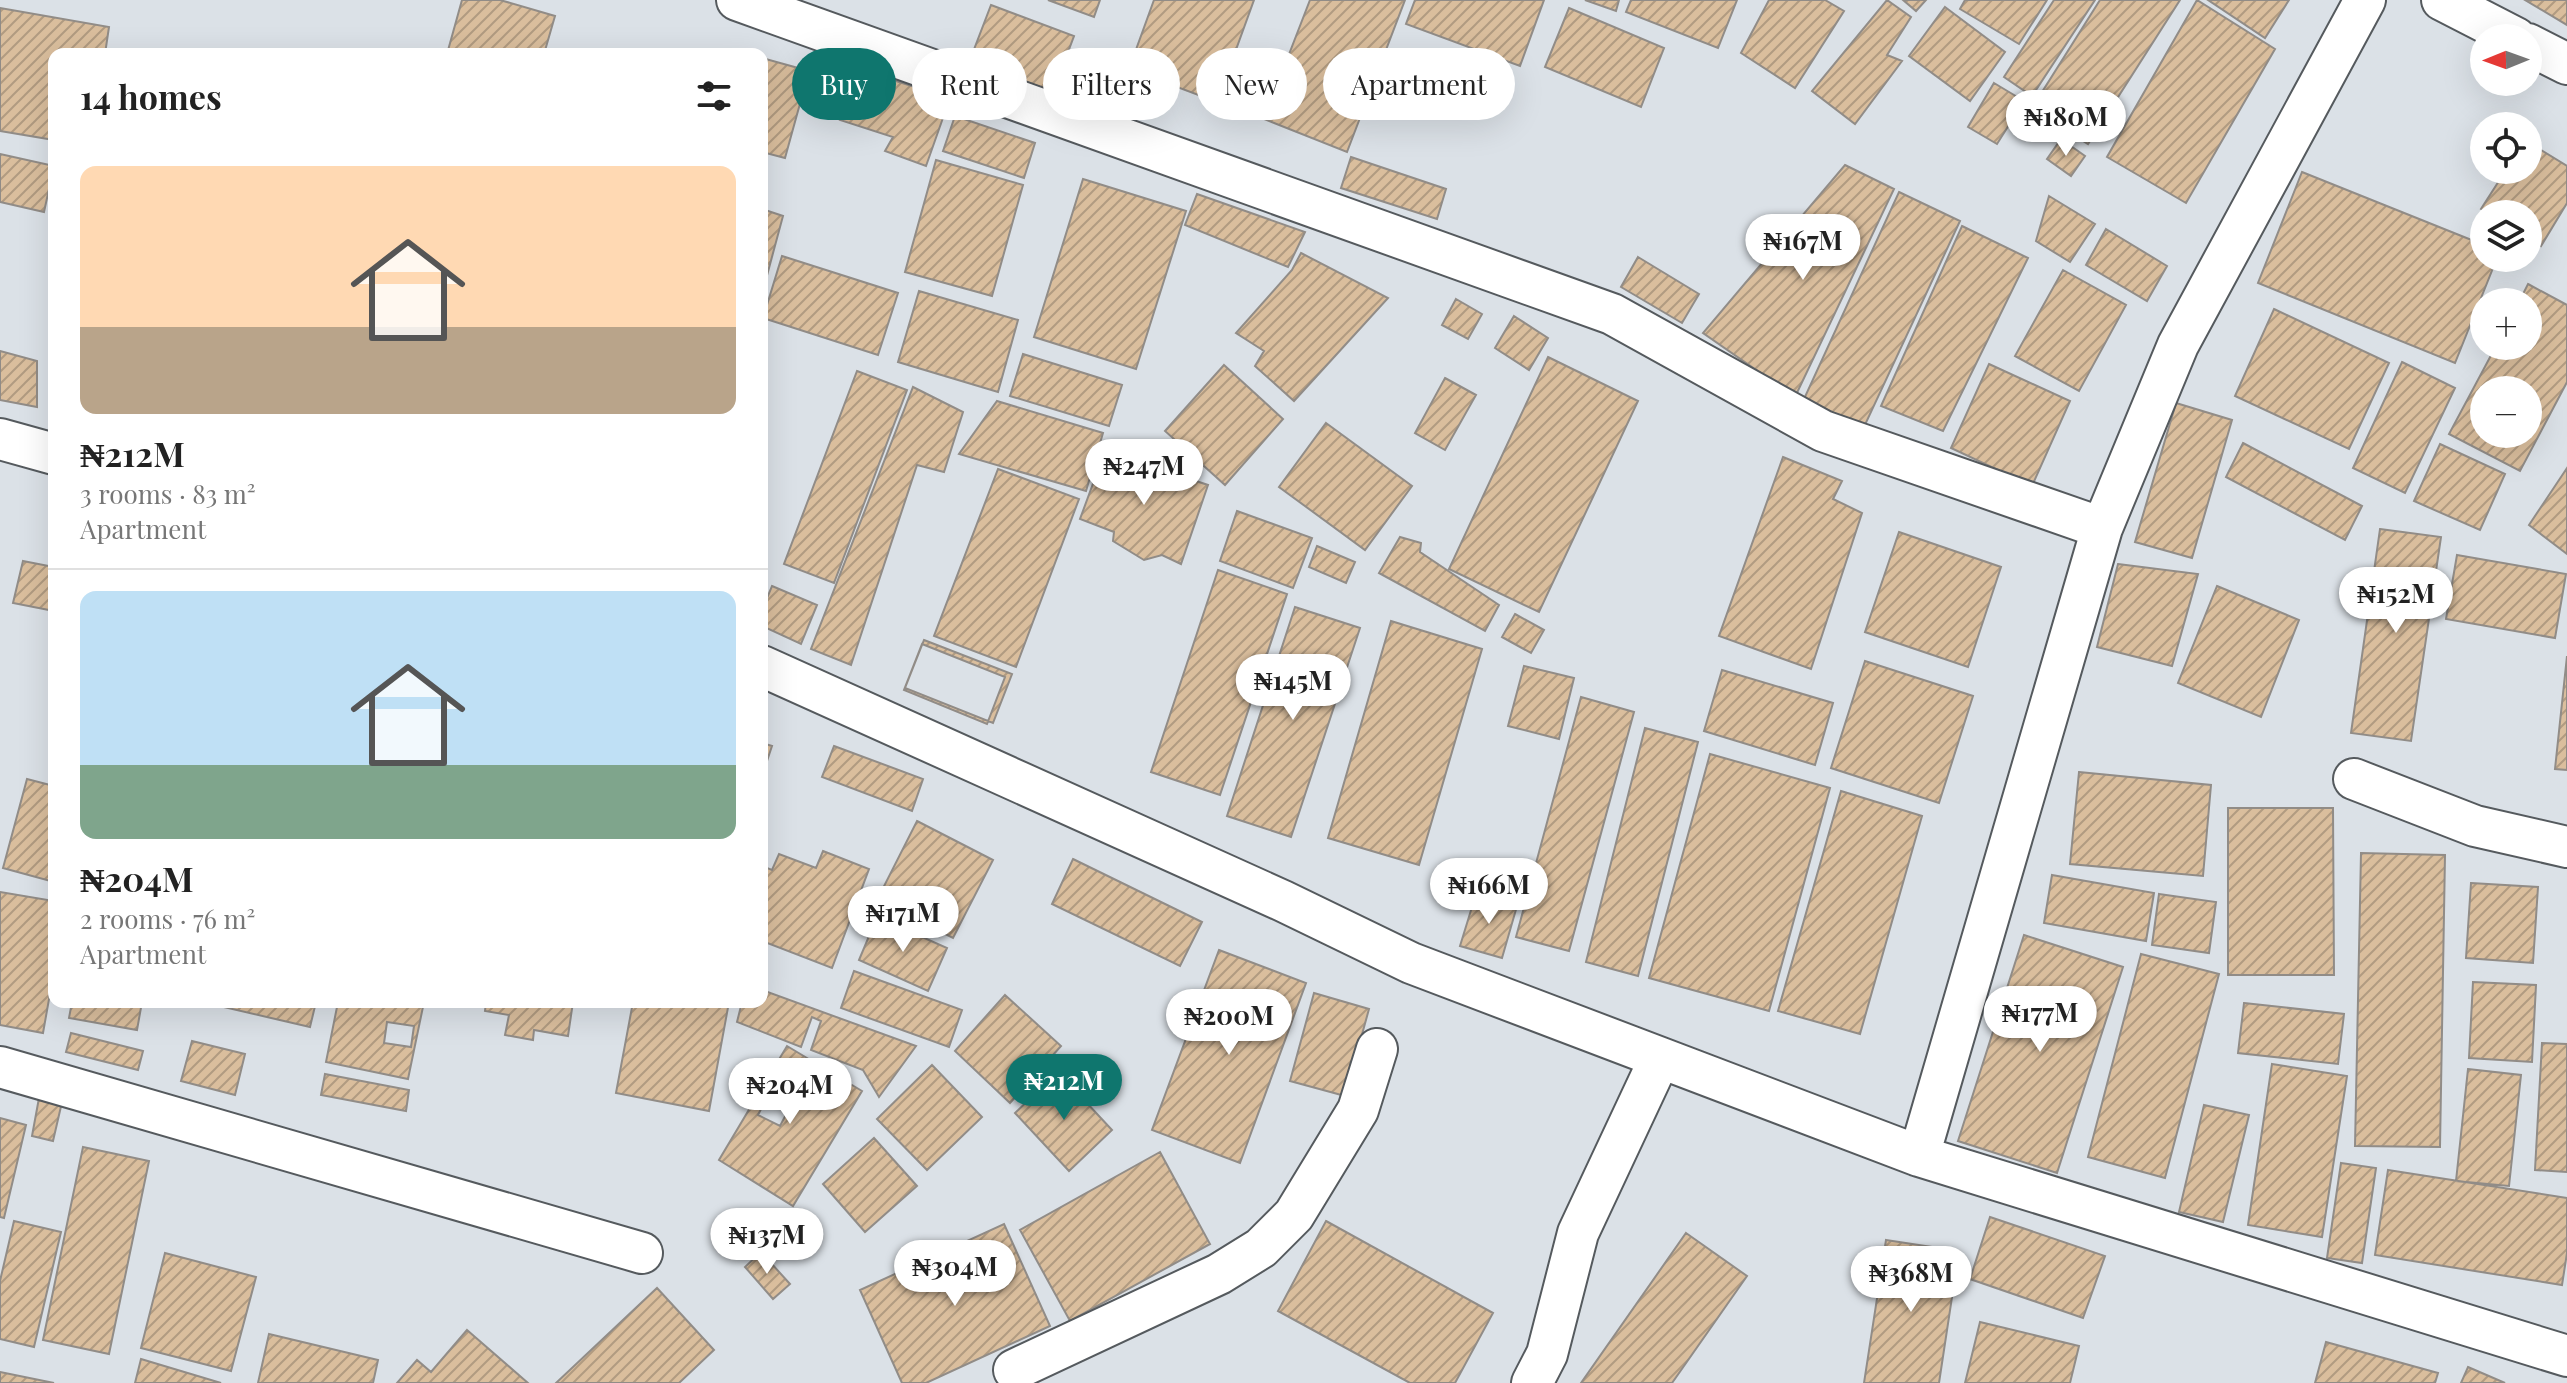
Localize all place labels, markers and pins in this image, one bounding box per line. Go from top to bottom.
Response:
pin: ₦180M [2010,90,2122,158]
pin: ₦167M [1747,214,1859,282]
pin: ₦247M [1088,439,1200,507]
pin: ₦152M [2340,567,2452,635]
pin: ₦145M [1237,654,1349,722]
pin: ₦166M [1433,858,1545,926]
pin: ₦171M [847,886,959,954]
pin: ₦177M [1984,986,2096,1054]
pin: ₦200M [1173,989,1285,1057]
pin: ₦212M [1008,1054,1120,1122]
pin: ₦204M [734,1058,846,1126]
pin: ₦137M [711,1208,823,1276]
pin: ₦304M [899,1240,1011,1308]
pin: ₦368M [1855,1246,1967,1314]

